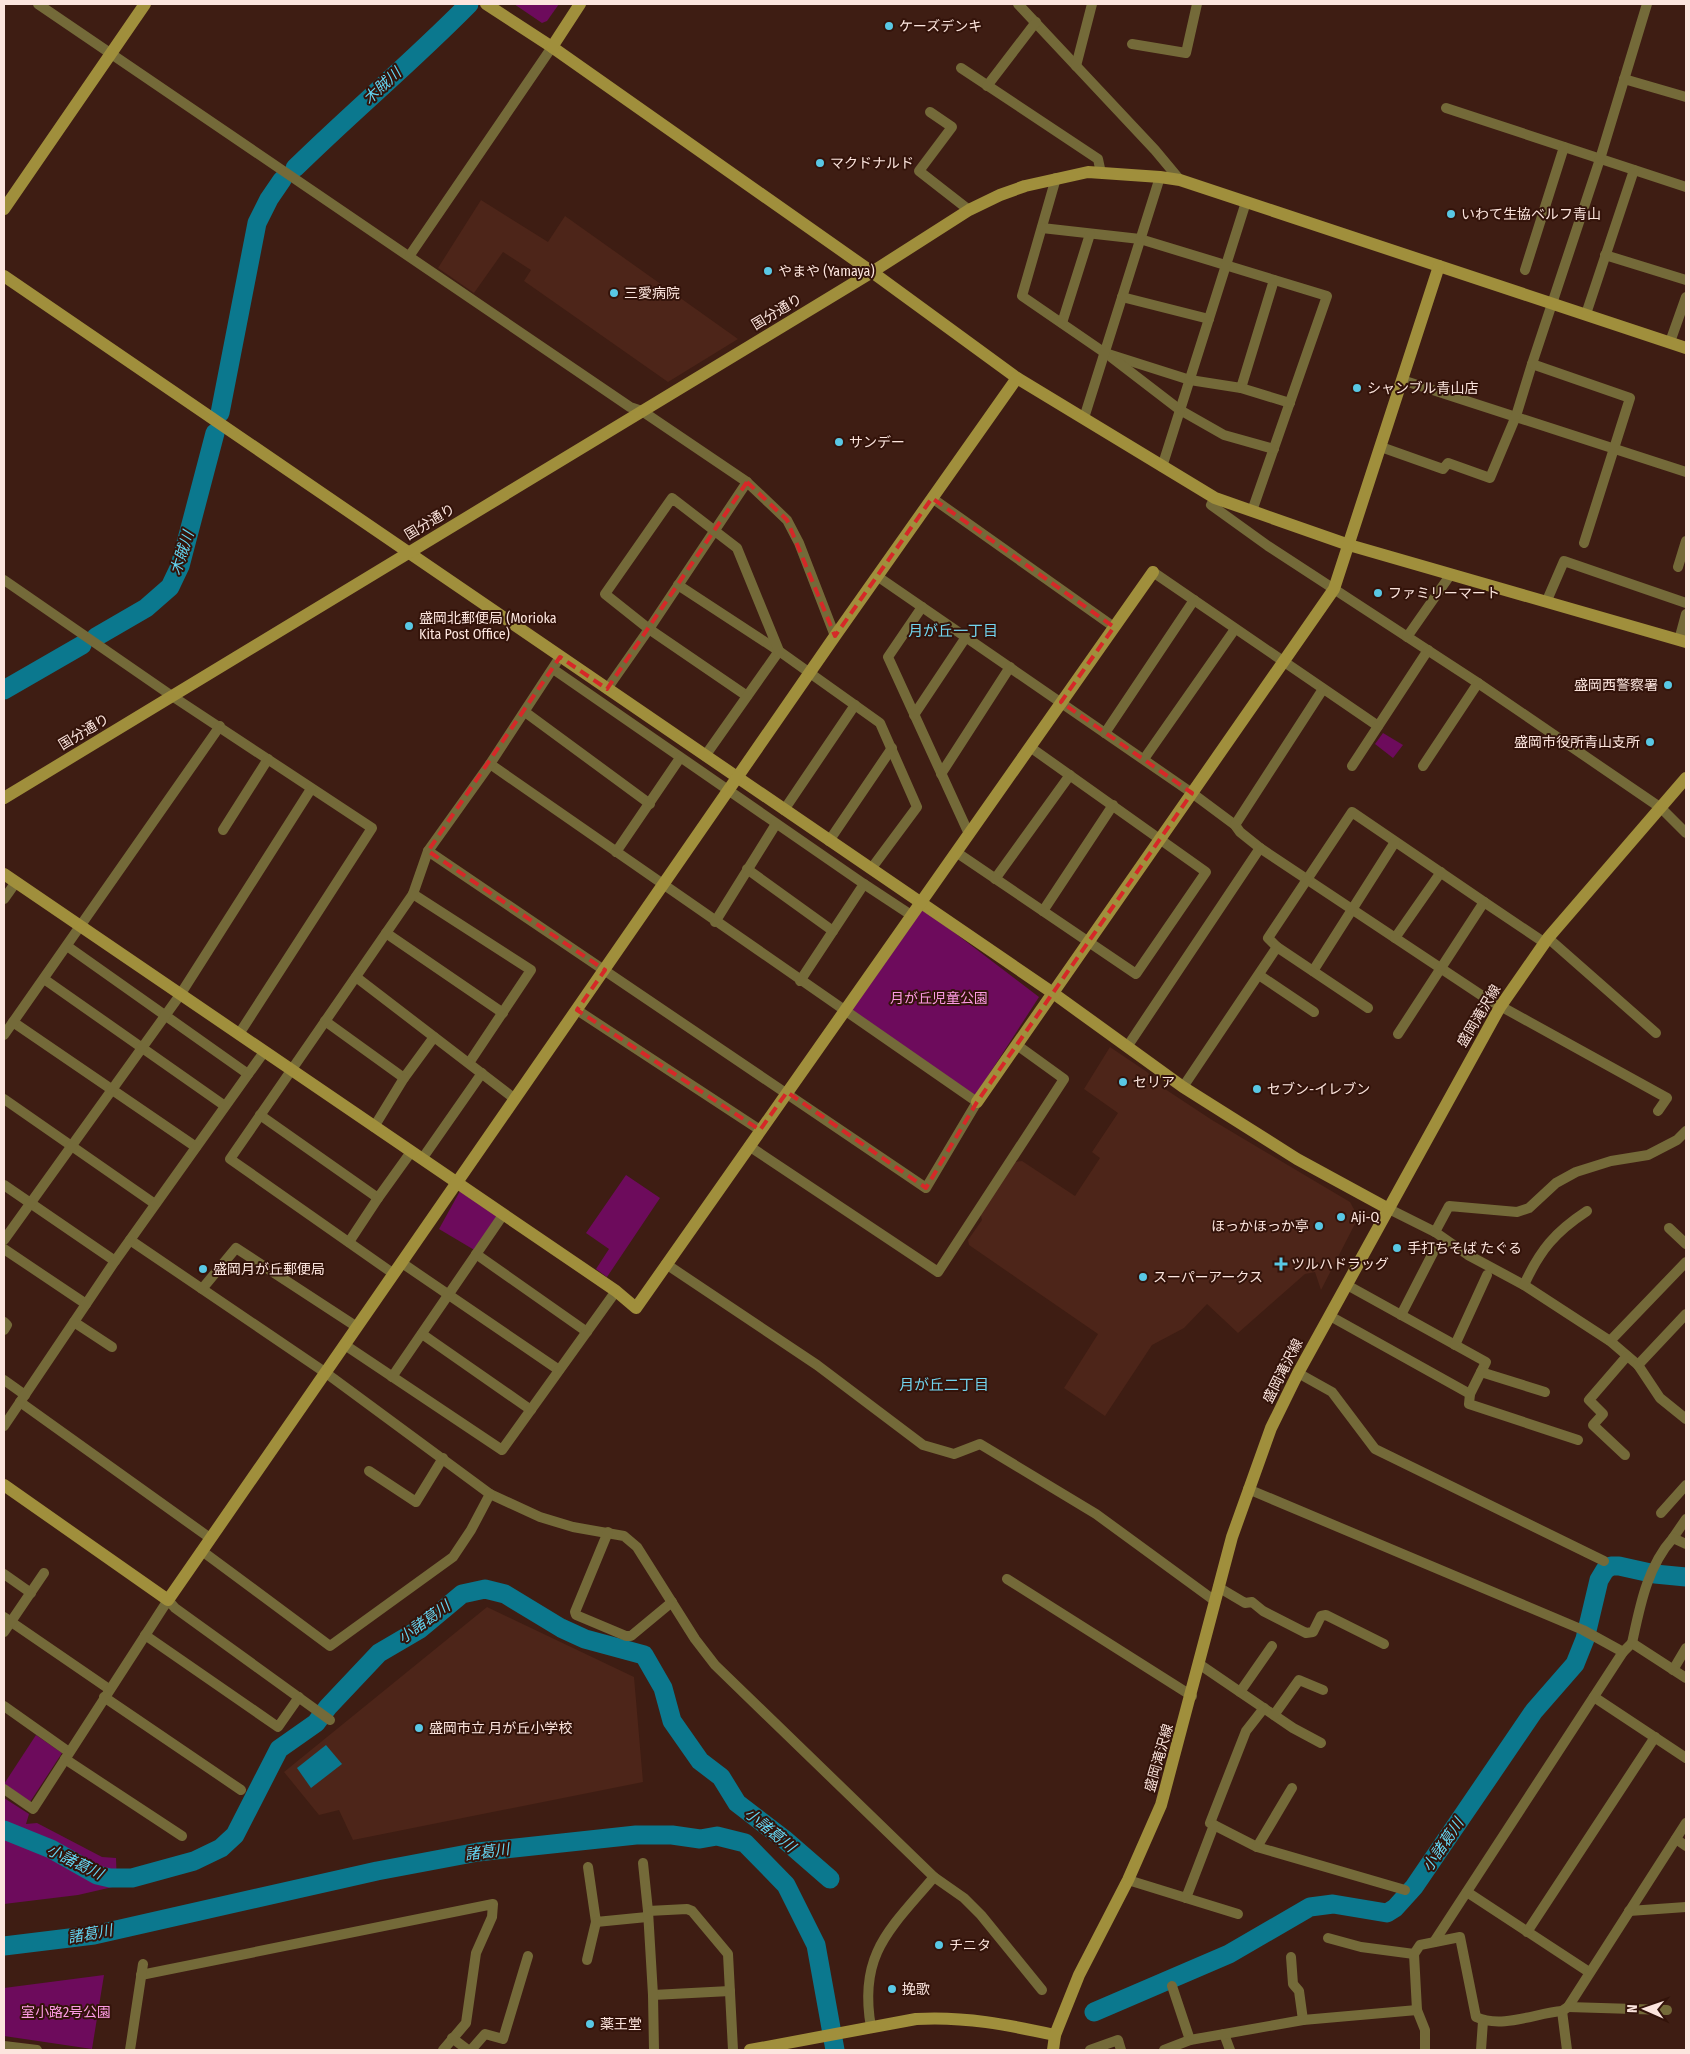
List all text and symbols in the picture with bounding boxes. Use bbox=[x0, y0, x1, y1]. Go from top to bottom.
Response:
place label: ケーズデンキ bbox=[899, 18, 982, 35]
marker: ケーズデンキ bbox=[883, 20, 895, 32]
water label: 木賊川 bbox=[359, 63, 406, 108]
place label: マクドナルド bbox=[830, 155, 914, 172]
marker: マクドナルド bbox=[814, 157, 826, 169]
place label: いわて生協ベルフ青山 bbox=[1461, 206, 1601, 223]
marker: いわて生協ベルフ青山 bbox=[1445, 208, 1457, 220]
place label: やまや (Yamaya) bbox=[778, 263, 875, 280]
marker: やまや (Yamaya) bbox=[762, 265, 774, 277]
place label: 三愛病院 bbox=[624, 285, 680, 302]
marker: 三愛病院 bbox=[608, 287, 620, 299]
street label: 国分通り bbox=[749, 290, 805, 334]
place label: シャンブル青山店 bbox=[1367, 380, 1479, 397]
marker: シャンブル青山店 bbox=[1351, 382, 1363, 394]
place label: サンデー bbox=[849, 434, 905, 451]
marker: サンデー bbox=[833, 436, 845, 448]
street label: 国分通り bbox=[402, 500, 458, 544]
water label: 木賊川 bbox=[166, 527, 198, 577]
place label: ファミリーマート bbox=[1388, 585, 1500, 602]
marker: ファミリーマート bbox=[1372, 587, 1384, 599]
place label: 盛岡北郵便局 (Morioka Kita Post Office) bbox=[419, 610, 557, 643]
marker: 盛岡北郵便局 (Morioka Kita Post Office) bbox=[403, 620, 415, 632]
district label: 月が丘一丁目 bbox=[908, 622, 998, 640]
place label: 盛岡西警察署 bbox=[1574, 677, 1658, 694]
marker: 盛岡西警察署 bbox=[1662, 679, 1674, 691]
street label: 国分通り bbox=[56, 710, 112, 754]
place label: 盛岡市役所青山支所 bbox=[1514, 734, 1640, 751]
marker: 盛岡市役所青山支所 bbox=[1644, 736, 1656, 748]
street label: 盛岡滝沢線 bbox=[1454, 982, 1504, 1050]
park label: 月が丘児童公園 bbox=[890, 990, 988, 1007]
place label: セリア bbox=[1133, 1074, 1175, 1091]
marker: セリア bbox=[1117, 1076, 1129, 1088]
place label: セブン-イレブン bbox=[1267, 1081, 1370, 1098]
marker: セブン-イレブン bbox=[1251, 1083, 1263, 1095]
place label: Aji-Q bbox=[1351, 1209, 1380, 1226]
marker: Aji-Q bbox=[1335, 1211, 1347, 1223]
place label: ほっかほっか亭 bbox=[1211, 1218, 1309, 1235]
marker: ほっかほっか亭 bbox=[1313, 1220, 1325, 1232]
place label: 手打ちそば たぐる bbox=[1407, 1240, 1522, 1257]
marker: 手打ちそば たぐる bbox=[1391, 1242, 1403, 1254]
place label: ツルハドラッグ bbox=[1291, 1256, 1389, 1273]
marker: ツルハドラッグ bbox=[1275, 1258, 1287, 1270]
place label: 盛岡月が丘郵便局 bbox=[213, 1261, 325, 1278]
marker: 盛岡月が丘郵便局 bbox=[197, 1263, 209, 1275]
place label: スーパーアークス bbox=[1153, 1269, 1263, 1286]
marker: スーパーアークス bbox=[1137, 1271, 1149, 1283]
street label: 盛岡滝沢線 bbox=[1260, 1336, 1306, 1406]
district label: 月が丘二丁目 bbox=[899, 1376, 989, 1394]
water label: 小諸葛川 bbox=[394, 1596, 455, 1647]
place label: 盛岡市立 月が丘小学校 bbox=[429, 1720, 572, 1737]
marker: 盛岡市立 月が丘小学校 bbox=[413, 1722, 425, 1734]
street label: 盛岡滝沢線 bbox=[1141, 1722, 1177, 1794]
water label: 小諸葛川 bbox=[741, 1804, 801, 1857]
water label: 小諸葛川 bbox=[1419, 1813, 1468, 1875]
water label: 諸葛川 bbox=[463, 1840, 513, 1864]
water label: 小諸葛川 bbox=[44, 1841, 108, 1884]
water label: 諸葛川 bbox=[66, 1921, 116, 1947]
place label: チニタ bbox=[949, 1937, 991, 1954]
marker: チニタ bbox=[933, 1939, 945, 1951]
place label: 挽歌 bbox=[902, 1981, 930, 1998]
marker: 挽歌 bbox=[886, 1983, 898, 1995]
north arrow bbox=[1620, 1984, 1670, 2034]
park label: 室小路2号公園 bbox=[21, 2004, 111, 2021]
text: N bbox=[1624, 2004, 1641, 2013]
place label: 薬王堂 bbox=[600, 2016, 642, 2033]
marker: 薬王堂 bbox=[584, 2018, 596, 2030]

